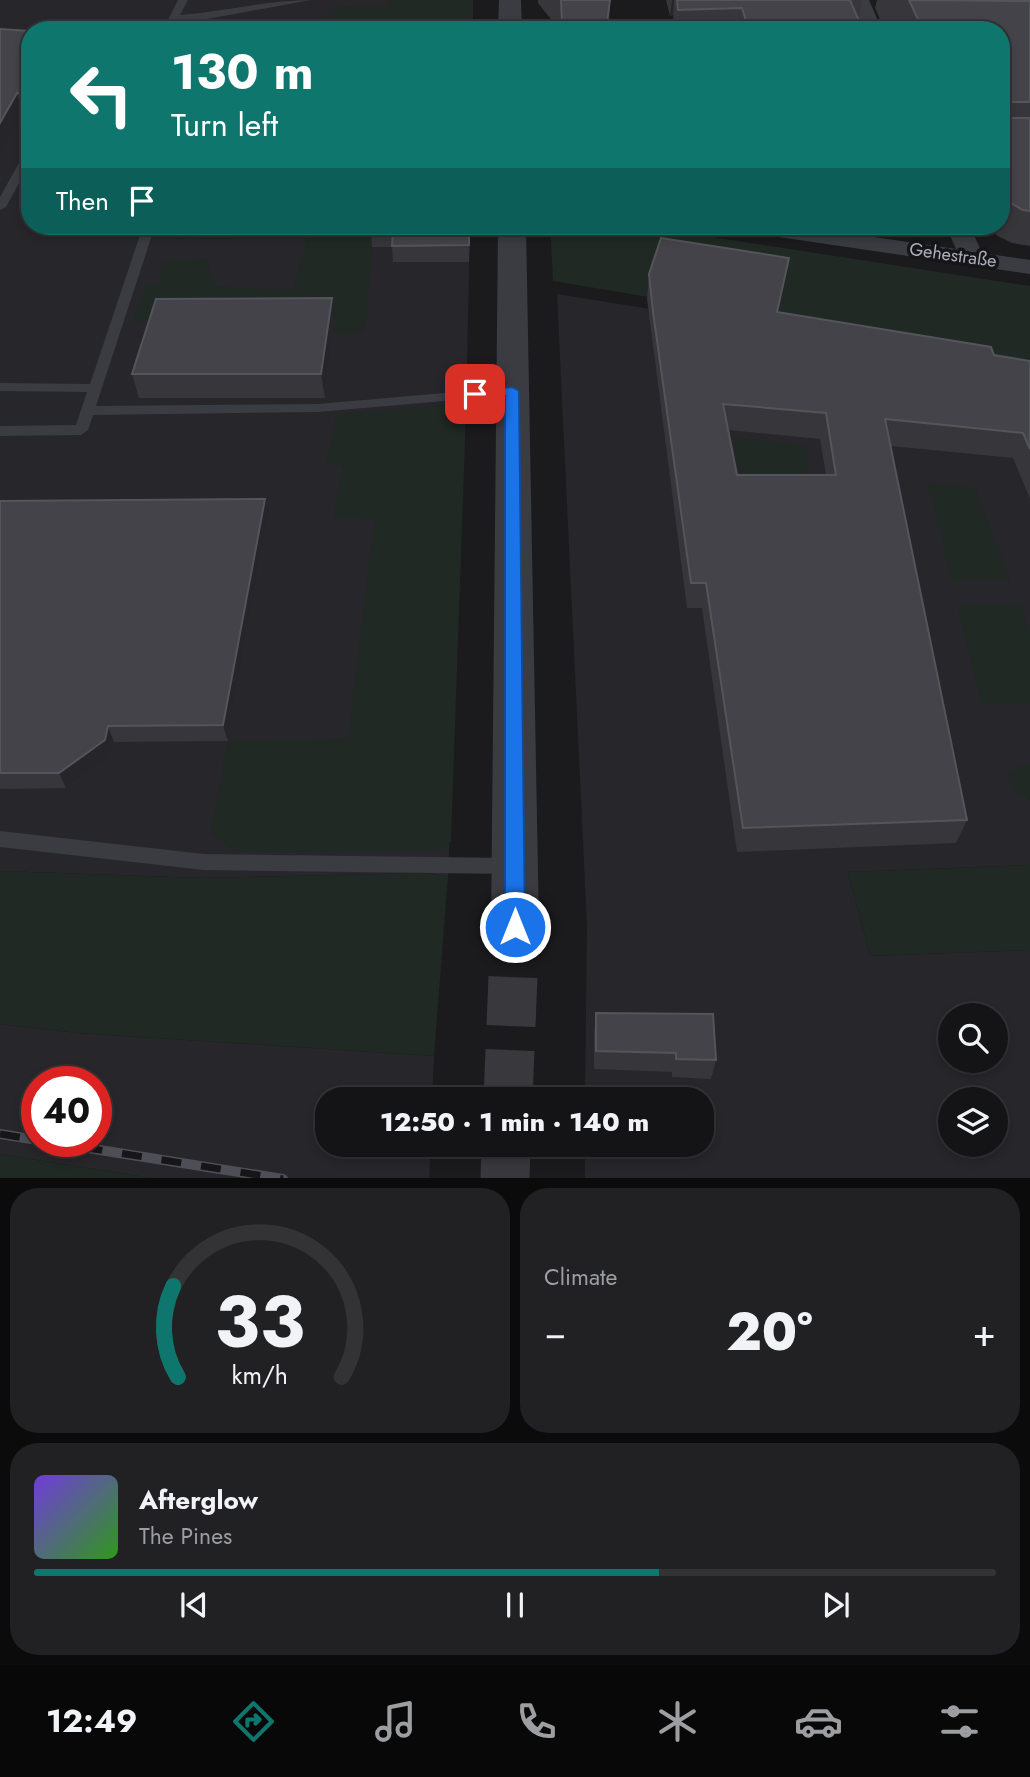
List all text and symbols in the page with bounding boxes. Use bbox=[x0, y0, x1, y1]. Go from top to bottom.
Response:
text: 130 m bbox=[171, 37, 314, 107]
icon: left bbox=[56, 49, 147, 140]
text: Turn left bbox=[171, 102, 278, 148]
text: Then bbox=[56, 182, 109, 220]
icon: arrive bbox=[123, 182, 161, 220]
street label: Gehestraße bbox=[908, 236, 998, 274]
pin bbox=[445, 364, 505, 424]
icon: arrive bbox=[456, 375, 494, 413]
position arrow bbox=[478, 890, 552, 964]
map controls bbox=[938, 1003, 1008, 1157]
button: search bbox=[938, 1003, 1008, 1073]
speed limit sign: 40 bbox=[21, 1066, 112, 1157]
button: layers bbox=[938, 1087, 1008, 1157]
text: 12:50 · 1 min · 140 m bbox=[380, 1103, 649, 1141]
text: Climate bbox=[544, 1260, 617, 1294]
text: 33 bbox=[215, 1269, 305, 1374]
text: 20° bbox=[726, 1294, 813, 1370]
text: − bbox=[544, 1305, 566, 1360]
text: + bbox=[973, 1305, 996, 1360]
text: km/h bbox=[232, 1356, 288, 1392]
text: Afterglow bbox=[139, 1481, 258, 1519]
text: The Pines bbox=[139, 1519, 232, 1553]
icon: previous bbox=[175, 1586, 213, 1624]
icon: pause bbox=[496, 1586, 534, 1624]
icon: next bbox=[817, 1586, 855, 1624]
icon: directions bbox=[229, 1697, 278, 1746]
icon: music bbox=[371, 1697, 420, 1746]
icon: phone bbox=[512, 1697, 561, 1746]
icon: climate bbox=[653, 1697, 702, 1746]
icon: car bbox=[794, 1697, 843, 1746]
icon: filters bbox=[935, 1697, 984, 1746]
text: 12:49 bbox=[46, 1698, 137, 1744]

